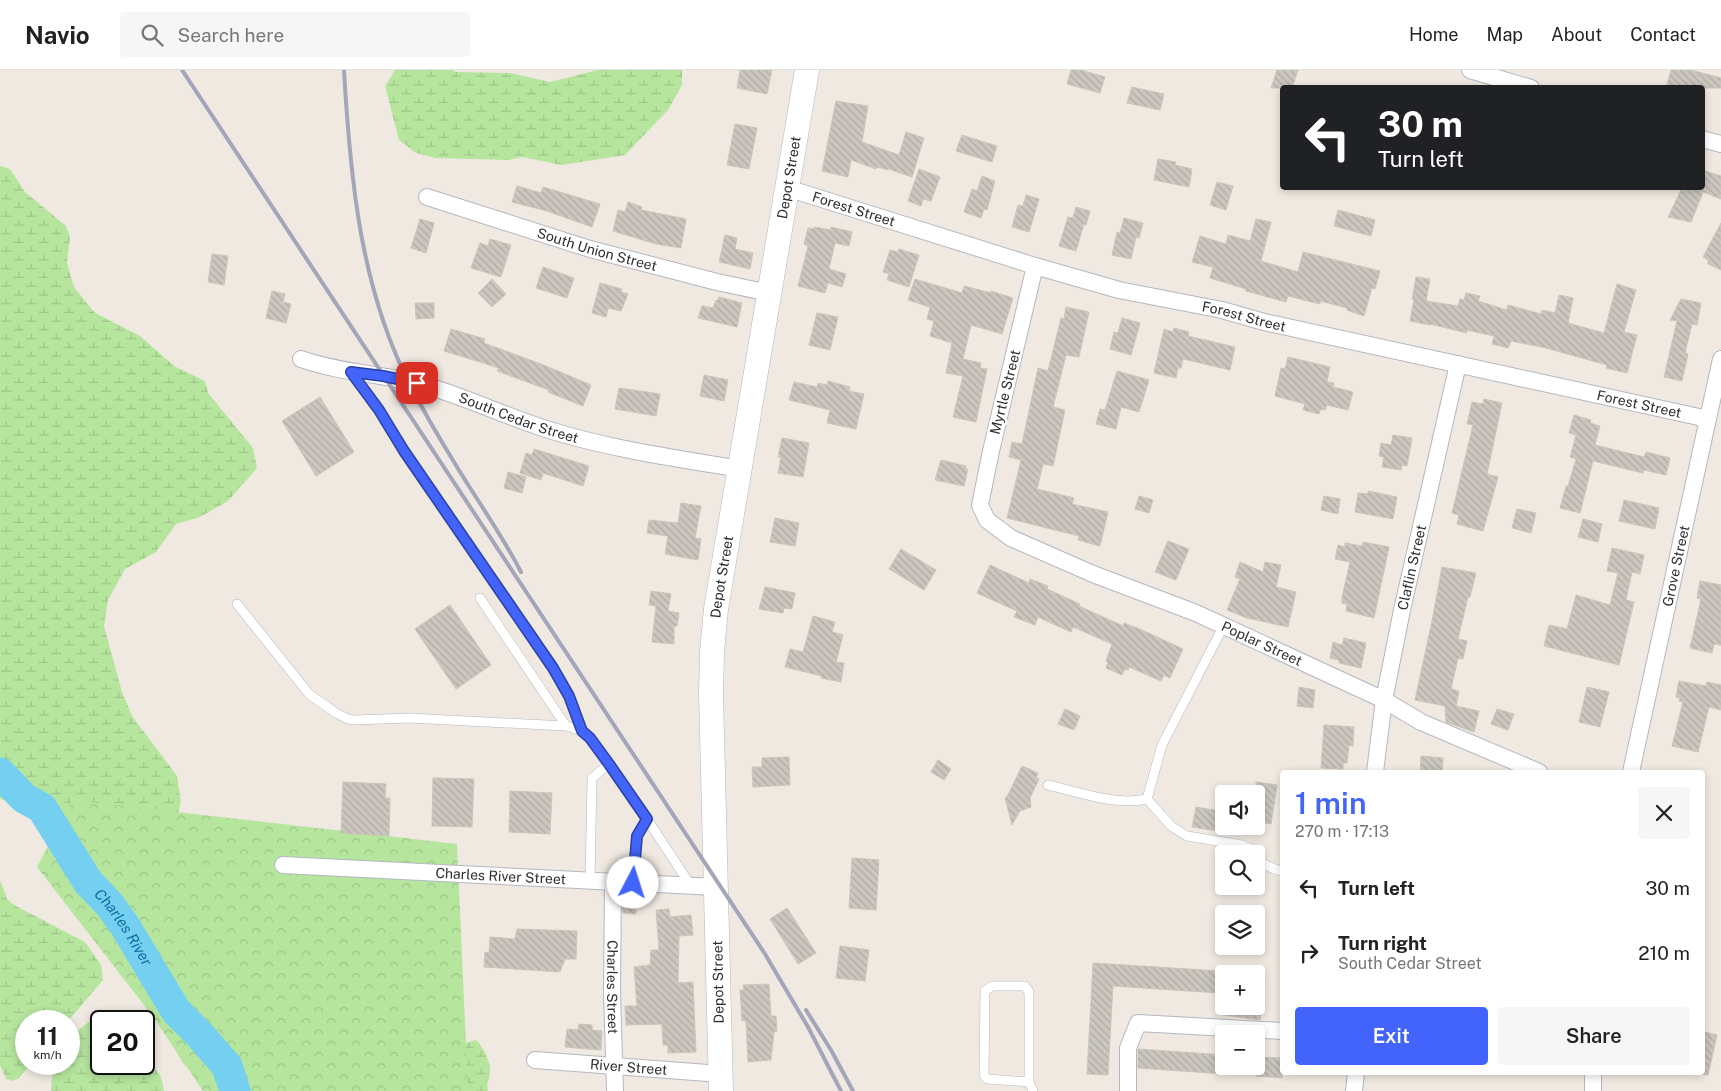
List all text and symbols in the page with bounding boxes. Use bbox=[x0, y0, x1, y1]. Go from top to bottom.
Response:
search box bbox=[120, 12, 470, 57]
text: Navio bbox=[25, 21, 90, 49]
icon: search bbox=[138, 21, 166, 49]
text: Search here bbox=[178, 24, 284, 46]
text: Home bbox=[1409, 24, 1459, 45]
text: Map bbox=[1487, 24, 1523, 45]
text: About bbox=[1551, 24, 1602, 45]
text: Contact bbox=[1630, 24, 1696, 45]
text: 30 m bbox=[1378, 104, 1463, 145]
icon: left bbox=[1295, 105, 1360, 170]
street label: Depot Street bbox=[774, 135, 804, 220]
text: Turn left bbox=[1378, 146, 1464, 172]
street label: Forest Street bbox=[810, 188, 897, 230]
street label: South Union Street bbox=[535, 225, 659, 274]
street label: Forest Street bbox=[1201, 298, 1287, 335]
street label: Myrtle Street bbox=[987, 348, 1023, 436]
pin bbox=[396, 362, 438, 404]
icon: arrive bbox=[403, 369, 431, 397]
street label: Forest Street bbox=[1595, 387, 1683, 421]
street label: South Cedar Street bbox=[457, 389, 580, 446]
street label: Claflin Street bbox=[1394, 523, 1429, 612]
street label: Grove Street bbox=[1659, 524, 1693, 608]
street label: Depot Street bbox=[707, 534, 736, 619]
street label: Poplar Street bbox=[1219, 618, 1305, 669]
map controls bbox=[1215, 785, 1265, 1075]
button: sound bbox=[1215, 785, 1265, 835]
text: 1 min bbox=[1295, 785, 1366, 821]
button: close bbox=[1638, 787, 1690, 839]
text: 270 m · 17:13 bbox=[1295, 822, 1389, 841]
button: search bbox=[1215, 845, 1265, 895]
position arrow bbox=[606, 856, 658, 908]
street label: Charles River Street bbox=[435, 865, 566, 887]
icon: left bbox=[1295, 874, 1323, 902]
text: Turn left bbox=[1338, 877, 1415, 899]
text: 30 m bbox=[1645, 877, 1690, 899]
water label: Charles River bbox=[91, 885, 156, 969]
button: layers bbox=[1215, 905, 1265, 955]
text: Turn right bbox=[1338, 932, 1427, 954]
icon: right bbox=[1295, 939, 1323, 967]
street label: Charles Street bbox=[604, 940, 621, 1034]
street label: Depot Street bbox=[709, 940, 727, 1024]
text: 210 m bbox=[1638, 942, 1690, 964]
text: South Cedar Street bbox=[1338, 954, 1482, 973]
button: + bbox=[1215, 965, 1265, 1015]
button: Exit bbox=[1295, 1007, 1488, 1065]
button: Share bbox=[1498, 1007, 1690, 1065]
speed limit sign: 20 bbox=[90, 1010, 155, 1075]
text: 11 bbox=[37, 1021, 58, 1051]
button: − bbox=[1215, 1025, 1265, 1075]
text: km/h bbox=[33, 1048, 62, 1062]
street label: River Street bbox=[589, 1056, 668, 1078]

